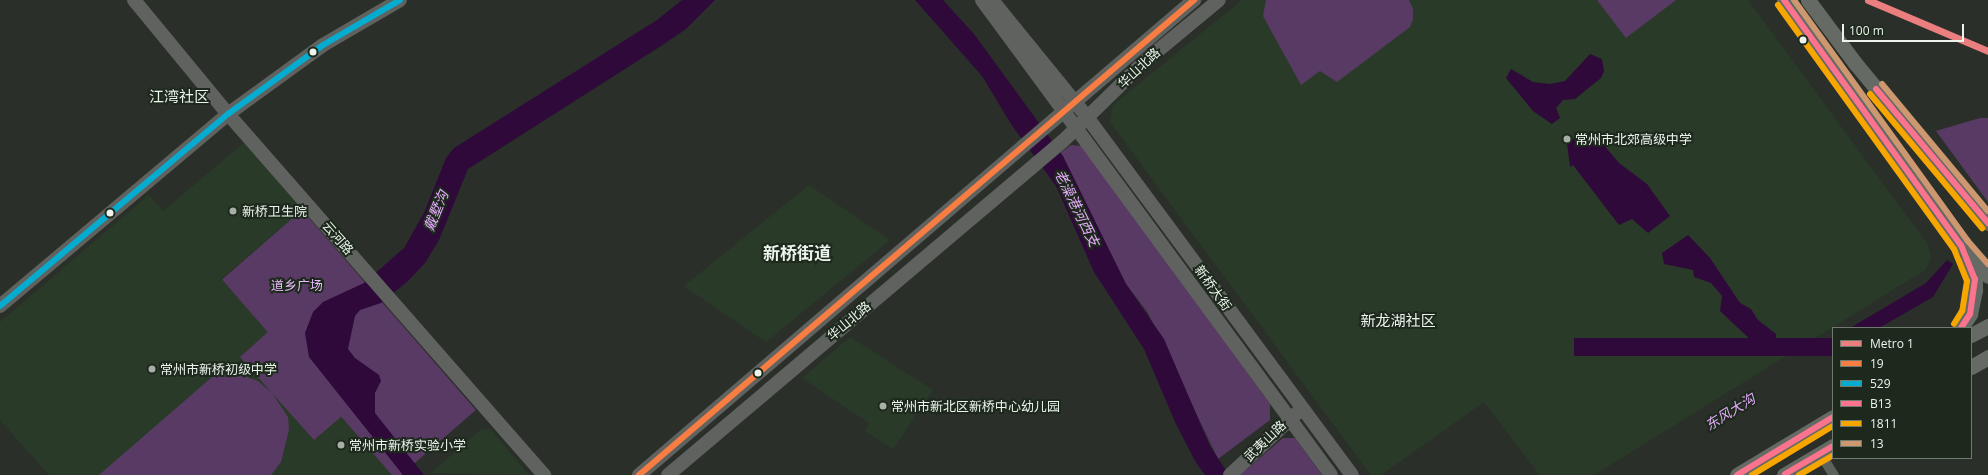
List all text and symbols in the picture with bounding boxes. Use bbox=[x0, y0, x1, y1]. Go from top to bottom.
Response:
scale bar bbox=[1844, 16, 1966, 42]
text: 100 m bbox=[1849, 22, 1884, 39]
unlabelled marker bbox=[1798, 35, 1808, 45]
street label: 华山北路 bbox=[1115, 45, 1163, 91]
unlabelled marker bbox=[308, 47, 318, 57]
district label: 江湾社区 bbox=[149, 88, 209, 106]
place label: 常州市北郊高级中学 bbox=[1575, 131, 1692, 147]
marker: 常州市北郊高级中学 bbox=[1562, 134, 1572, 144]
water label: 老澡港河西支 bbox=[1051, 167, 1103, 249]
water label: 戴墅沟 bbox=[420, 188, 452, 234]
place label: 新桥卫生院 bbox=[242, 203, 307, 219]
marker: 新桥卫生院 bbox=[227, 205, 239, 217]
unlabelled marker bbox=[105, 208, 115, 218]
street label: 云河路 bbox=[319, 218, 357, 258]
district label: 新桥街道 bbox=[763, 243, 831, 263]
street label: 新桥大街 bbox=[1191, 262, 1235, 314]
park label: 道乡广场 bbox=[271, 277, 323, 293]
street label: 华山北路 bbox=[824, 298, 874, 344]
district label: 新龙湖社区 bbox=[1361, 312, 1435, 330]
legend bbox=[1832, 327, 1972, 459]
text: Metro 1 bbox=[1870, 335, 1914, 352]
text: 19 bbox=[1870, 355, 1884, 372]
place label: 常州市新桥初级中学 bbox=[160, 361, 277, 377]
marker: 常州市新桥初级中学 bbox=[147, 364, 157, 374]
unlabelled marker bbox=[753, 368, 763, 378]
text: 529 bbox=[1870, 375, 1891, 392]
water label: 东风大沟 bbox=[1702, 390, 1758, 434]
text: B13 bbox=[1870, 395, 1891, 412]
place label: 常州市新北区新桥中心幼儿园 bbox=[891, 398, 1060, 414]
marker: 常州市新北区新桥中心幼儿园 bbox=[878, 401, 888, 411]
text: 1811 bbox=[1870, 415, 1897, 432]
street label: 武夷山路 bbox=[1241, 417, 1289, 465]
text: 13 bbox=[1870, 435, 1884, 452]
place label: 常州市新桥实验小学 bbox=[349, 437, 466, 453]
marker: 常州市新桥实验小学 bbox=[336, 440, 346, 450]

